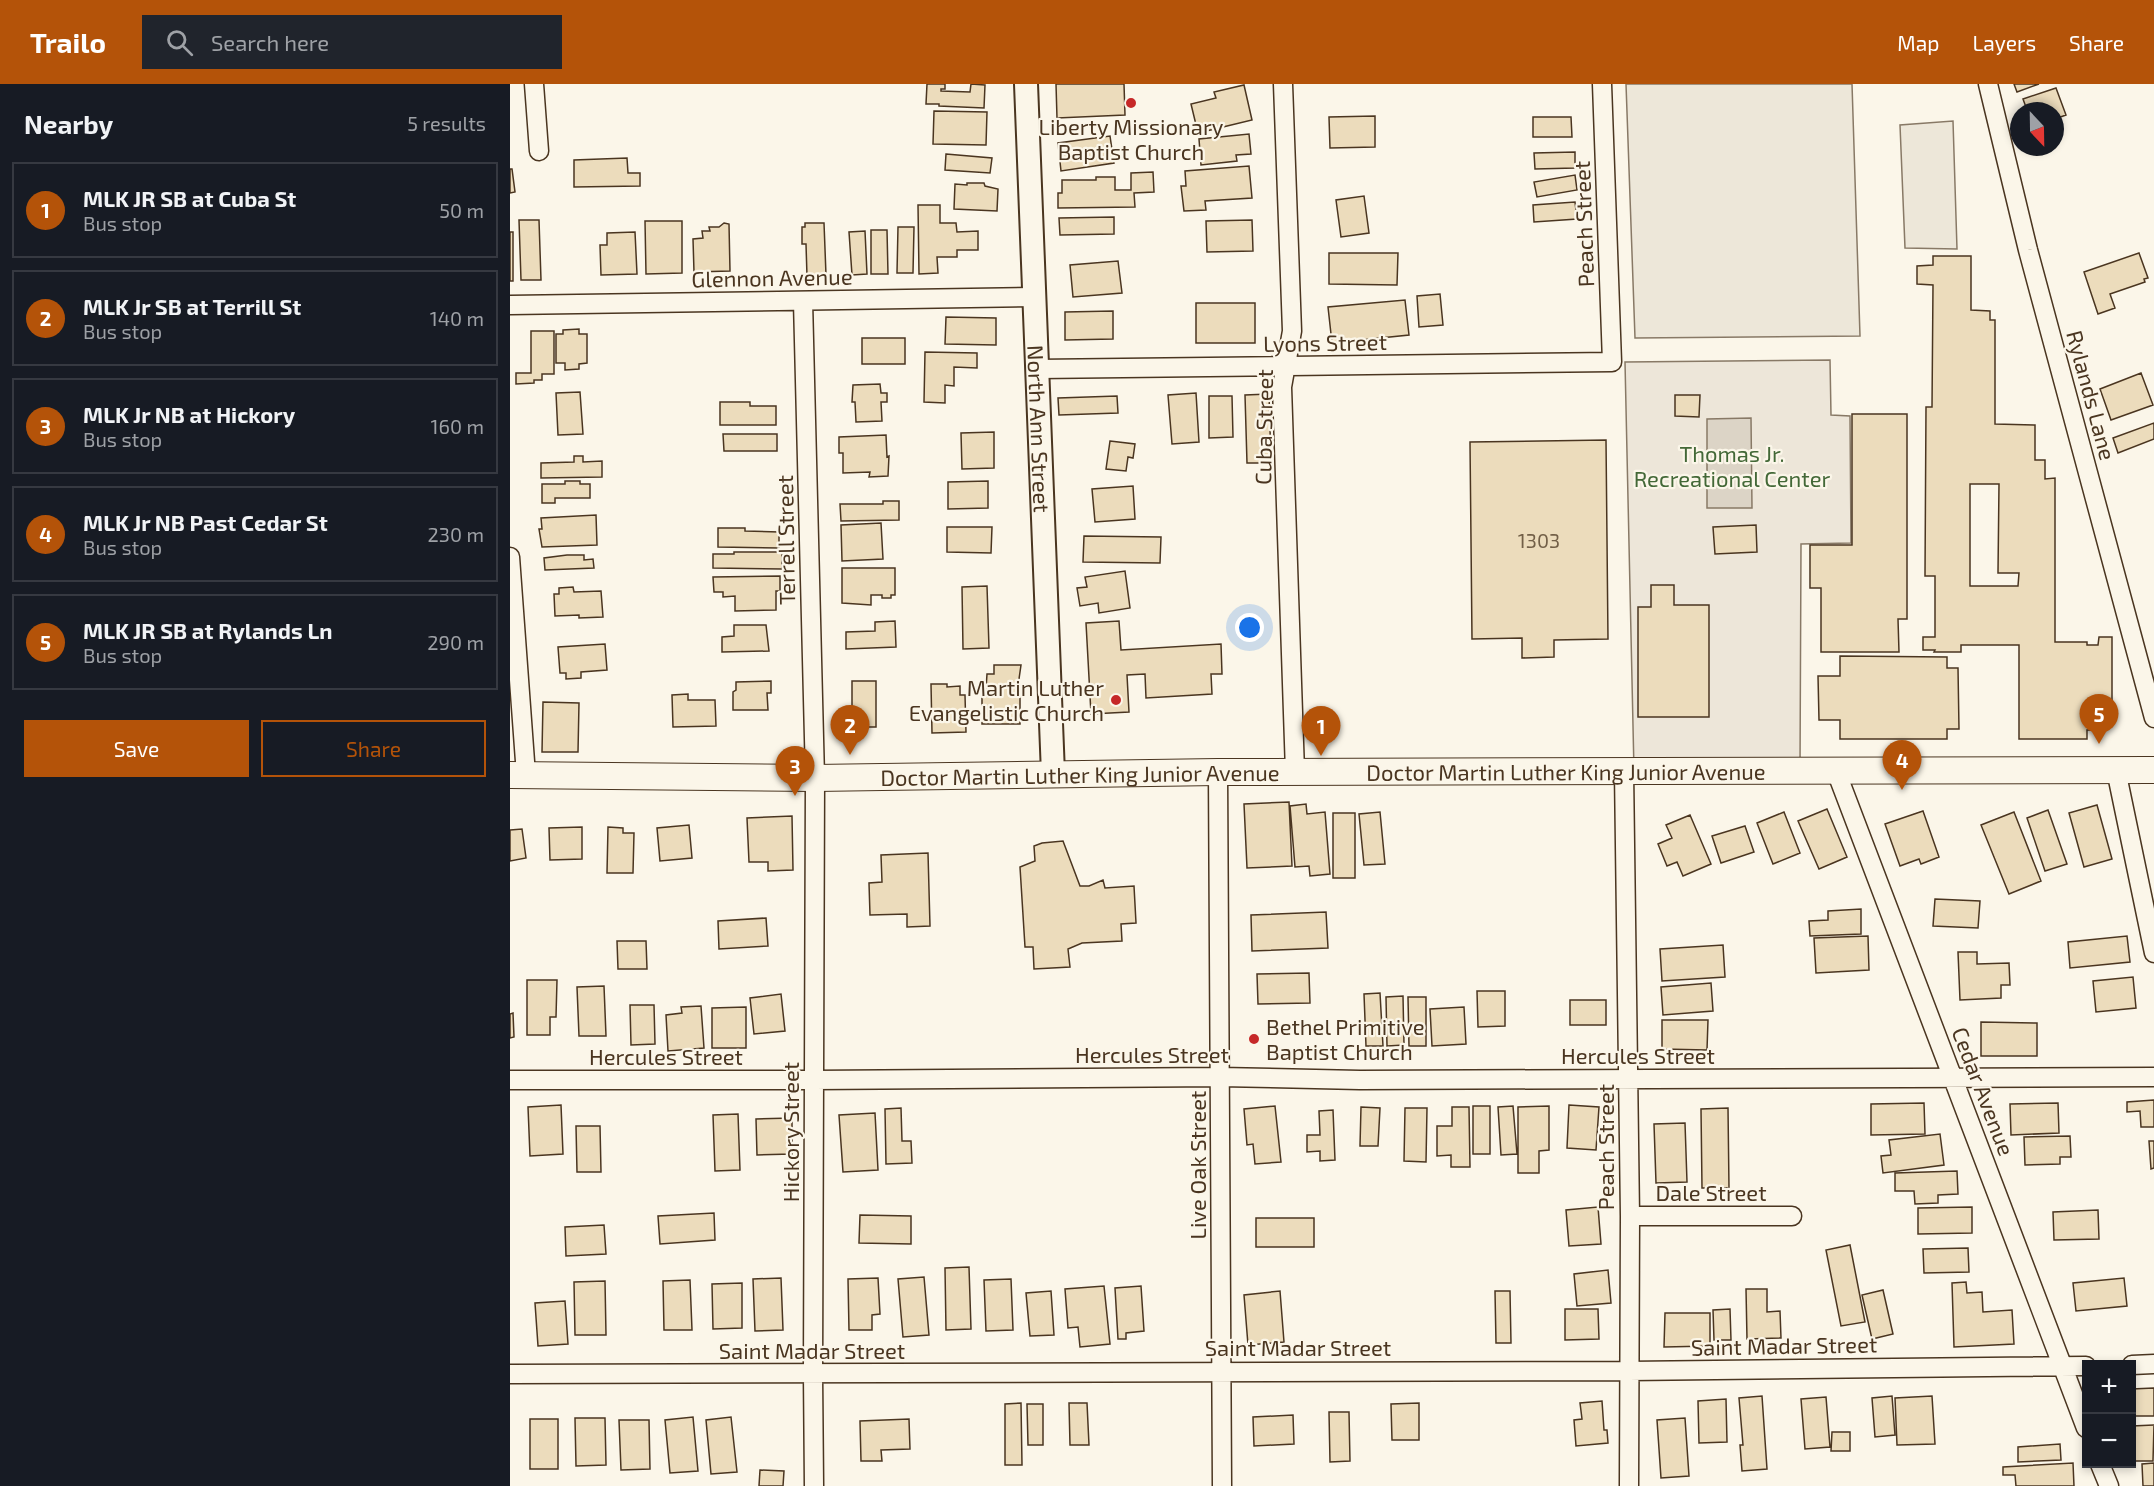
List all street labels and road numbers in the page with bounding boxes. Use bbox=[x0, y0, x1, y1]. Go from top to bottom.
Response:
street label: Peach Street bbox=[1568, 160, 1598, 288]
street label: Glennon Avenue bbox=[691, 263, 853, 291]
street label: Rylands Lane bbox=[2062, 327, 2122, 463]
street label: Lyons Street bbox=[1263, 328, 1387, 356]
street label: North Ann Street bbox=[1023, 344, 1056, 513]
street label: Cuba Street bbox=[1249, 369, 1277, 485]
street label: Terrell Street bbox=[771, 475, 799, 605]
street label: Doctor Martin Luther King Junior Avenue bbox=[1366, 758, 1766, 785]
street label: Doctor Martin Luther King Junior Avenue bbox=[880, 759, 1280, 790]
street label: Cedar Avenue bbox=[1948, 1023, 2020, 1159]
street label: Hercules Street bbox=[1075, 1041, 1229, 1067]
street label: Hercules Street bbox=[1561, 1042, 1715, 1068]
street label: Hercules Street bbox=[589, 1043, 743, 1069]
street label: Hickory Street bbox=[777, 1062, 803, 1202]
street label: Peach Street bbox=[1592, 1084, 1618, 1210]
street label: Live Oak Street bbox=[1184, 1091, 1210, 1239]
street label: Dale Street bbox=[1655, 1179, 1767, 1205]
street label: Saint Madar Street bbox=[1691, 1330, 1877, 1360]
street label: Saint Madar Street bbox=[1205, 1334, 1391, 1360]
street label: Saint Madar Street bbox=[719, 1337, 905, 1363]

